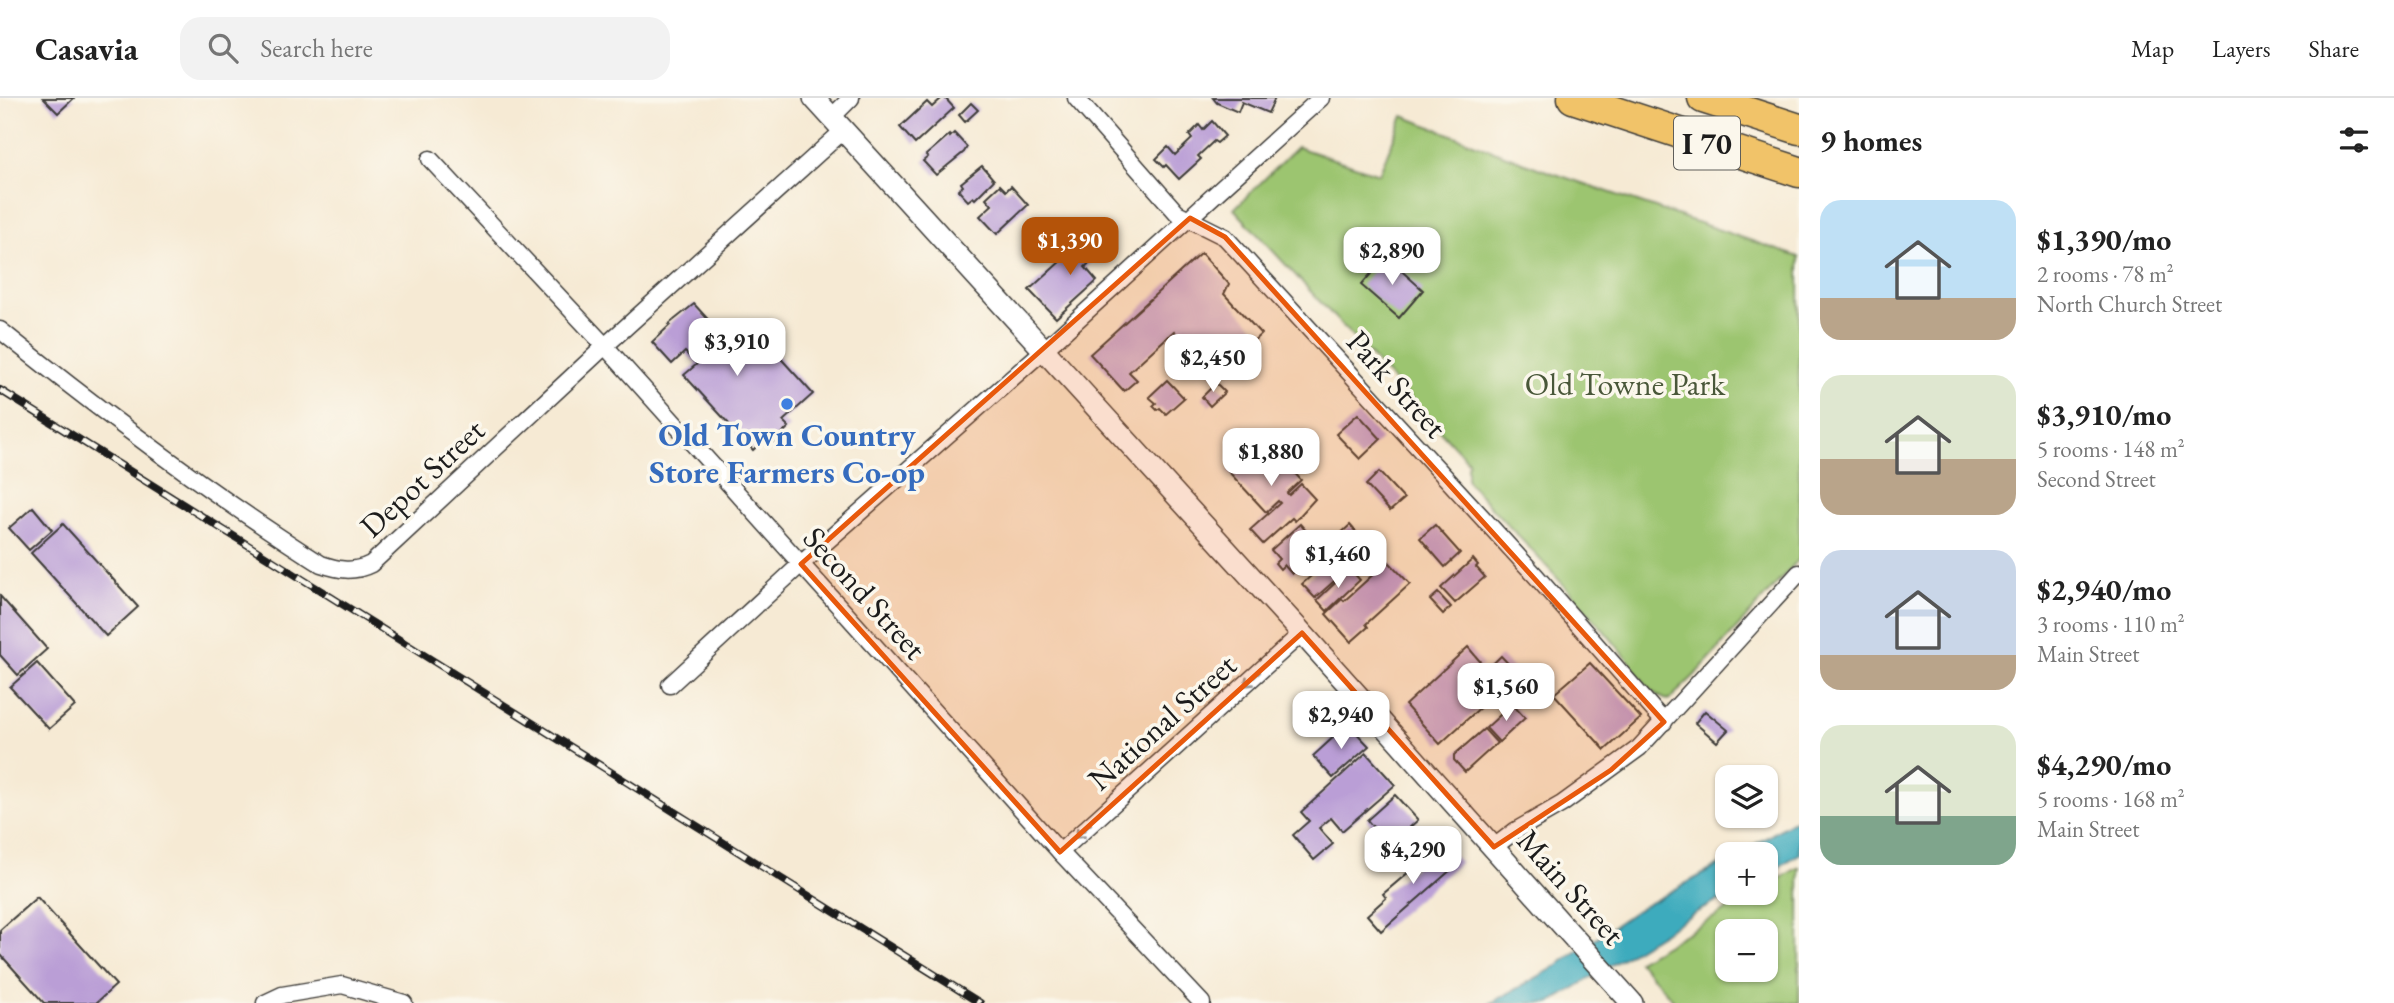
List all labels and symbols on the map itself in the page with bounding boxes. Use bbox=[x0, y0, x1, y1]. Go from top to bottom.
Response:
road number: I 70 bbox=[1674, 117, 1740, 170]
pin: $1,390 bbox=[1013, 218, 1127, 277]
pin: $2,890 bbox=[1335, 228, 1449, 287]
pin: $3,910 bbox=[680, 318, 794, 378]
street label: Park Street bbox=[1337, 321, 1457, 447]
pin: $2,450 bbox=[1156, 334, 1270, 394]
park label: Old Towne Park bbox=[1525, 363, 1726, 405]
marker: Old Town Country Store Farmers Co-op bbox=[779, 396, 795, 412]
street label: Depot Street bbox=[351, 410, 493, 546]
place label: Old Town Country Store Farmers Co-op bbox=[649, 414, 925, 493]
pin: $1,880 bbox=[1214, 428, 1328, 488]
street label: Second Street bbox=[794, 518, 936, 668]
pin: $1,460 bbox=[1281, 531, 1395, 590]
street label: National Street bbox=[1079, 644, 1245, 800]
pin: $1,560 bbox=[1449, 664, 1563, 723]
one-way arrow bbox=[1243, 670, 1261, 686]
pin: $2,940 bbox=[1284, 692, 1398, 751]
street label: Main Street bbox=[1508, 820, 1634, 954]
one-way arrow bbox=[1075, 823, 1092, 840]
pin: $4,290 bbox=[1356, 826, 1470, 886]

